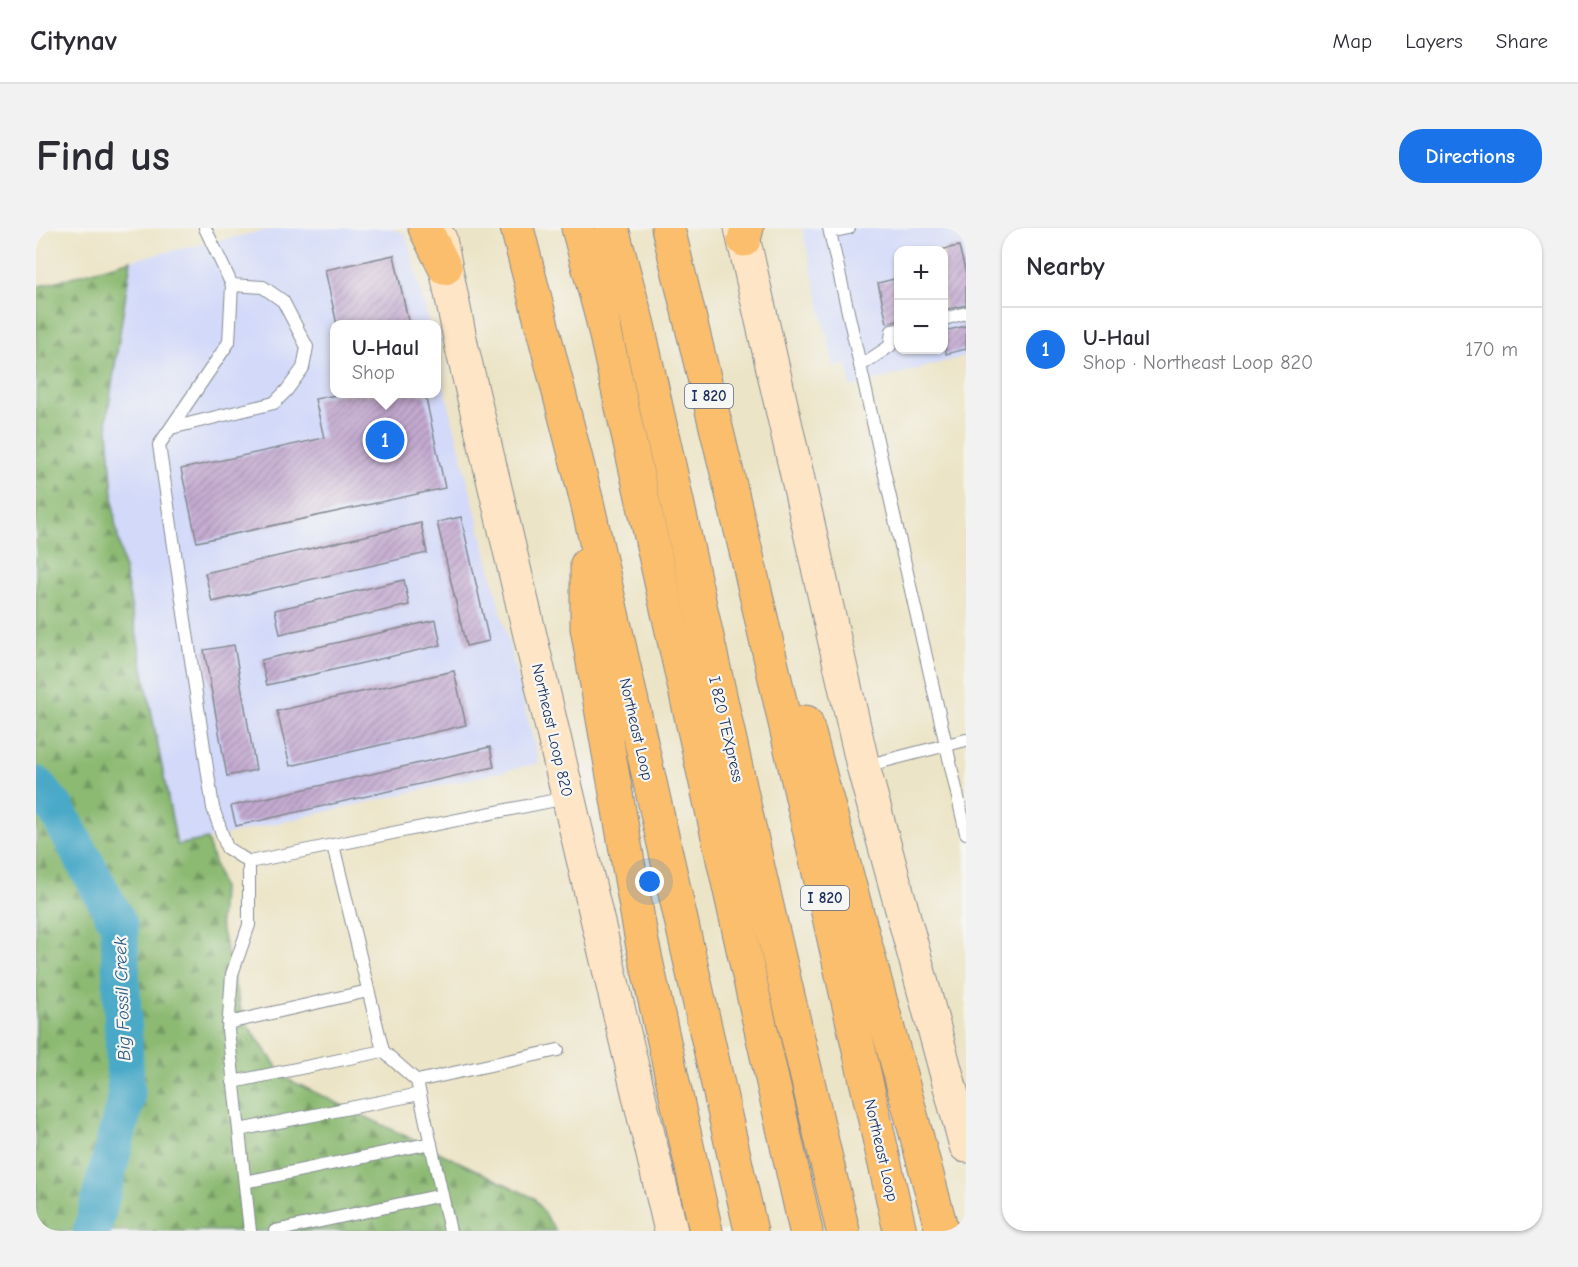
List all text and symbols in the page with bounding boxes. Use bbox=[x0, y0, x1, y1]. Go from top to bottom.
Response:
text: Citynav bbox=[30, 25, 117, 57]
text: Map bbox=[1333, 29, 1372, 53]
text: Layers bbox=[1405, 29, 1463, 53]
text: Share bbox=[1496, 29, 1548, 53]
button: Directions bbox=[1399, 129, 1542, 183]
text: Find us bbox=[36, 132, 170, 181]
map controls bbox=[894, 246, 948, 354]
button: + bbox=[894, 246, 948, 300]
text: Nearby bbox=[1026, 252, 1105, 282]
button: − bbox=[894, 300, 948, 354]
popup bbox=[330, 320, 441, 398]
text: U-Haul bbox=[1083, 325, 1150, 351]
text: U-Haul bbox=[352, 335, 419, 361]
text: 1 bbox=[1042, 338, 1049, 361]
text: 170 m bbox=[1465, 338, 1518, 361]
text: Shop · Northeast Loop 820 bbox=[1083, 351, 1313, 374]
text: Shop bbox=[352, 361, 395, 384]
road number: I 820 bbox=[685, 384, 733, 408]
pin: 1 bbox=[366, 418, 404, 462]
street label: Northeast Loop 820 bbox=[528, 662, 576, 799]
street label: I 820 TEXpress bbox=[705, 675, 747, 784]
street label: Northeast Loop bbox=[616, 676, 657, 782]
your location bbox=[635, 867, 664, 896]
road number: I 820 bbox=[801, 886, 849, 910]
water label: Big Fossil Creek bbox=[110, 936, 135, 1061]
street label: Northeast Loop bbox=[861, 1097, 902, 1203]

